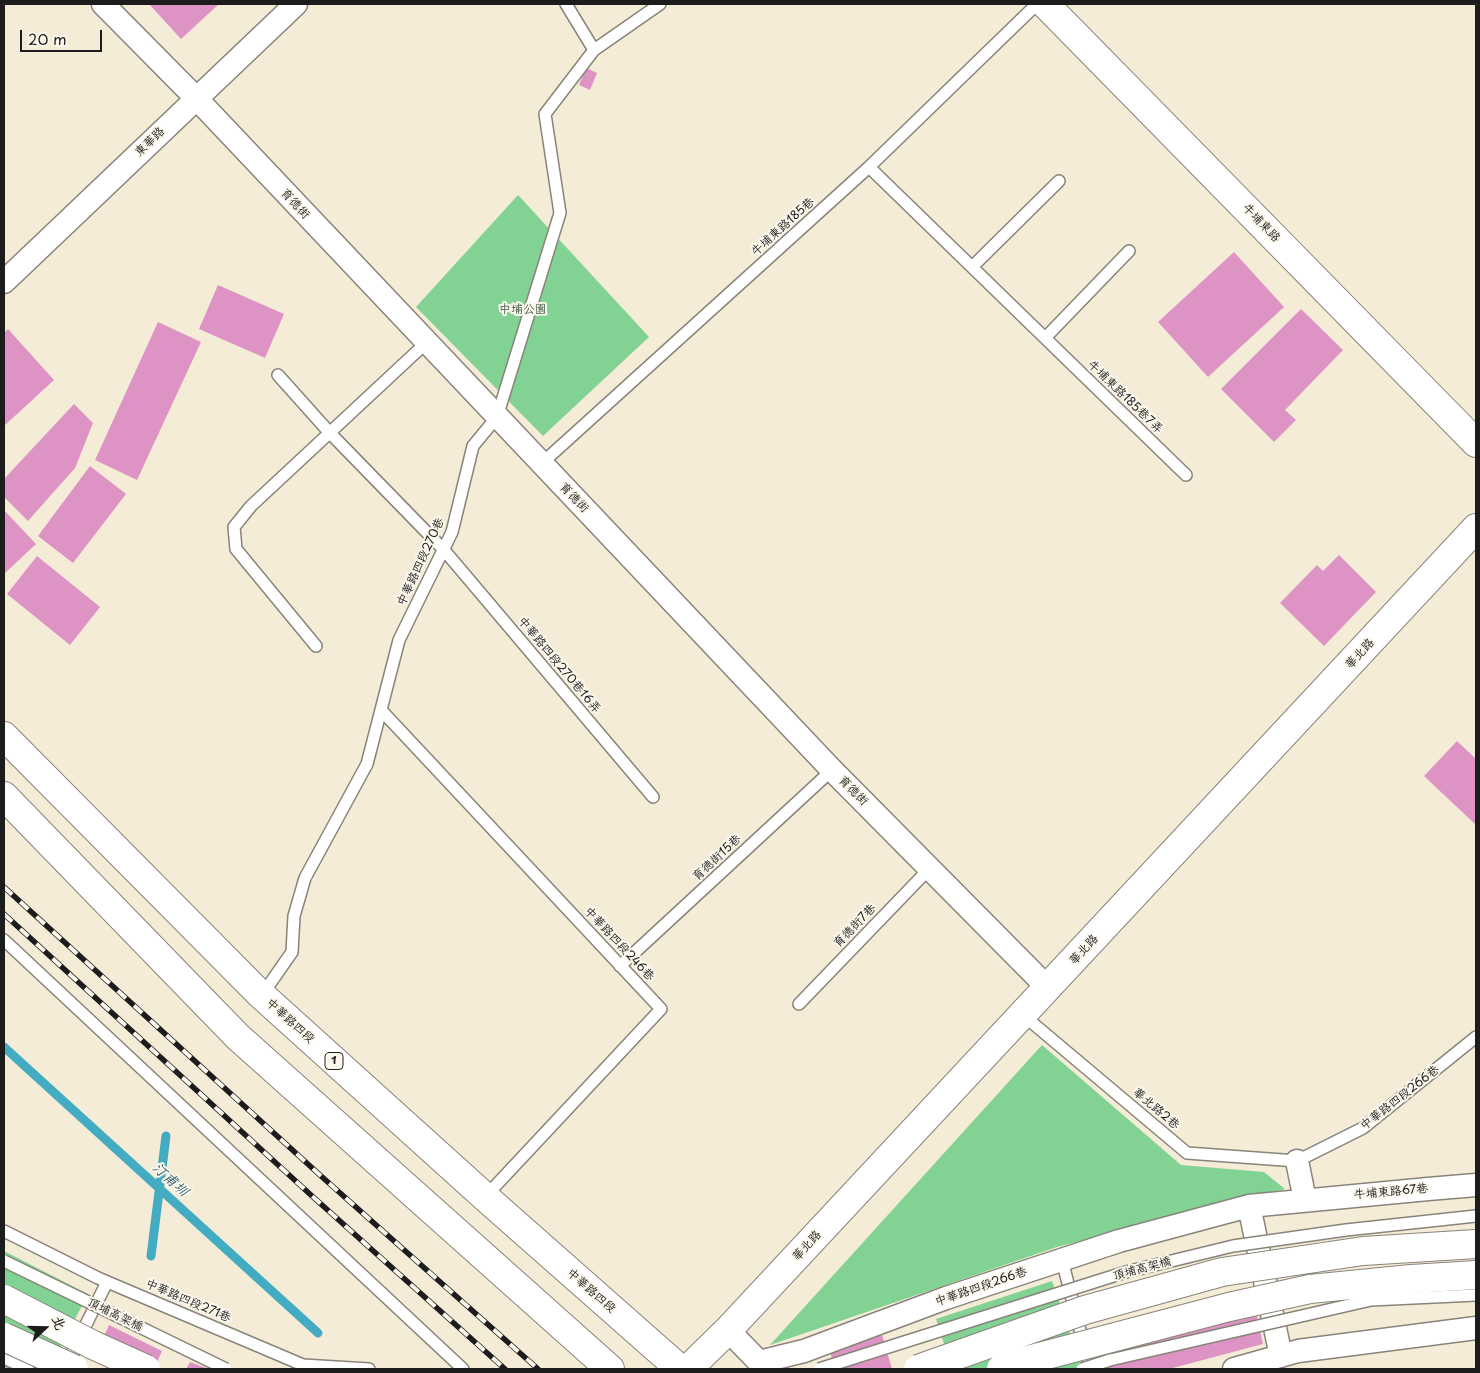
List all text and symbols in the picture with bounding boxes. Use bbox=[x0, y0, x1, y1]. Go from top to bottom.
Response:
scale bar bbox=[22, 20, 105, 52]
text: 20 m bbox=[28, 27, 67, 50]
street label: 東華路 bbox=[132, 124, 168, 160]
street label: 育德街 bbox=[277, 186, 313, 222]
street label: 牛埔東路185巷 bbox=[748, 195, 818, 259]
street label: 牛埔東路 bbox=[1239, 201, 1283, 245]
park label: 中埔公園 bbox=[499, 303, 547, 317]
street label: 牛埔東路185巷7弄 bbox=[1084, 357, 1166, 437]
street label: 育德街 bbox=[556, 480, 592, 516]
street label: 中華路四段270巷 bbox=[394, 516, 448, 608]
street label: 中華路四段270巷16弄 bbox=[515, 614, 603, 716]
street label: 華北路 bbox=[1342, 636, 1378, 672]
street label: 育德街 bbox=[835, 773, 871, 809]
street label: 育德街15巷 bbox=[690, 832, 744, 884]
street label: 育德街7巷 bbox=[831, 901, 879, 951]
street label: 中華路四段246巷 bbox=[581, 904, 657, 984]
street label: 華北路 bbox=[1066, 932, 1102, 968]
street label: 中華路四段 bbox=[263, 996, 317, 1046]
road number: 1 bbox=[325, 1052, 343, 1070]
street label: 中華路四段266巷 bbox=[1358, 1063, 1442, 1133]
street label: 華北路2巷 bbox=[1130, 1085, 1182, 1133]
water label: 汀甫圳 bbox=[149, 1160, 191, 1200]
street label: 牛埔東路67巷 bbox=[1353, 1182, 1429, 1202]
street label: 華北路 bbox=[789, 1228, 825, 1264]
street label: 頂埔高架橋 bbox=[1111, 1254, 1173, 1284]
street label: 中華路四段266巷 bbox=[933, 1265, 1029, 1309]
street label: 中華路四段 bbox=[564, 1266, 618, 1316]
street label: 中華路四段271巷 bbox=[143, 1277, 233, 1325]
street label: 頂埔高架橋 bbox=[85, 1295, 145, 1335]
north arrow bbox=[20, 1303, 70, 1353]
text: 北 bbox=[47, 1312, 72, 1333]

